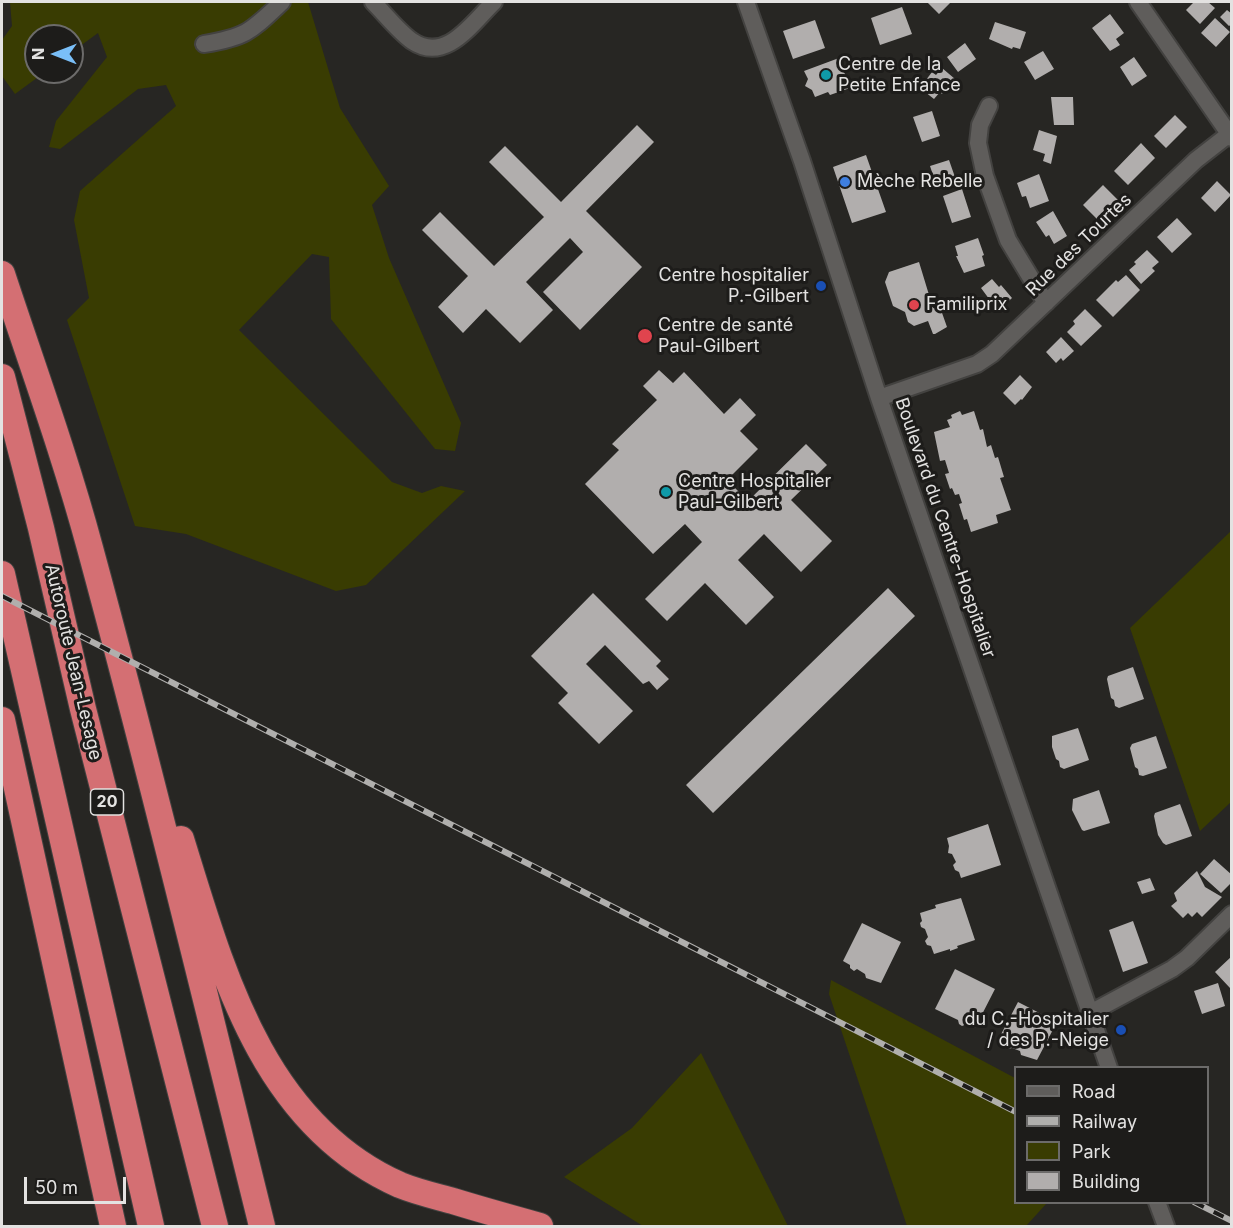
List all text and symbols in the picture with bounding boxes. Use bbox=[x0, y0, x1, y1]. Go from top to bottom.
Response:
north arrow bbox=[24, 24, 84, 84]
text: N bbox=[28, 48, 48, 60]
place label: Centre de la Petite Enfance bbox=[838, 54, 961, 97]
marker: Centre de la Petite Enfance bbox=[819, 68, 833, 82]
place label: Mèche Rebelle bbox=[857, 171, 983, 193]
marker: Mèche Rebelle bbox=[838, 175, 852, 189]
street label: Rue des Tourtes bbox=[1022, 189, 1136, 301]
place label: Centre hospitalier P.-Gilbert bbox=[658, 265, 809, 308]
marker: Centre hospitalier P.-Gilbert bbox=[814, 279, 828, 293]
place label: Familiprix bbox=[926, 294, 1007, 316]
marker: Familiprix bbox=[907, 298, 921, 312]
place label: Centre de santé Paul-Gilbert bbox=[658, 315, 793, 358]
marker: Centre de santé Paul-Gilbert bbox=[636, 327, 654, 345]
street label: Boulevard du Centre-Hospitalier bbox=[890, 395, 1000, 661]
place label: Centre Hospitalier Paul-Gilbert bbox=[678, 471, 831, 514]
marker: Centre Hospitalier Paul-Gilbert bbox=[659, 485, 673, 499]
street label: Autoroute Jean-Lesage bbox=[40, 562, 106, 762]
road number: 20 bbox=[90, 789, 124, 815]
place label: du C.-Hospitalier / des P.-Neige bbox=[965, 1009, 1109, 1052]
marker: du C.-Hospitalier / des P.-Neige bbox=[1114, 1023, 1128, 1037]
legend bbox=[1014, 1066, 1209, 1204]
text: Road bbox=[1072, 1081, 1115, 1102]
text: Railway bbox=[1072, 1111, 1137, 1132]
text: Park bbox=[1072, 1141, 1111, 1162]
scale bar bbox=[27, 1165, 129, 1203]
text: Building bbox=[1072, 1171, 1140, 1192]
text: 50 m bbox=[35, 1177, 78, 1198]

